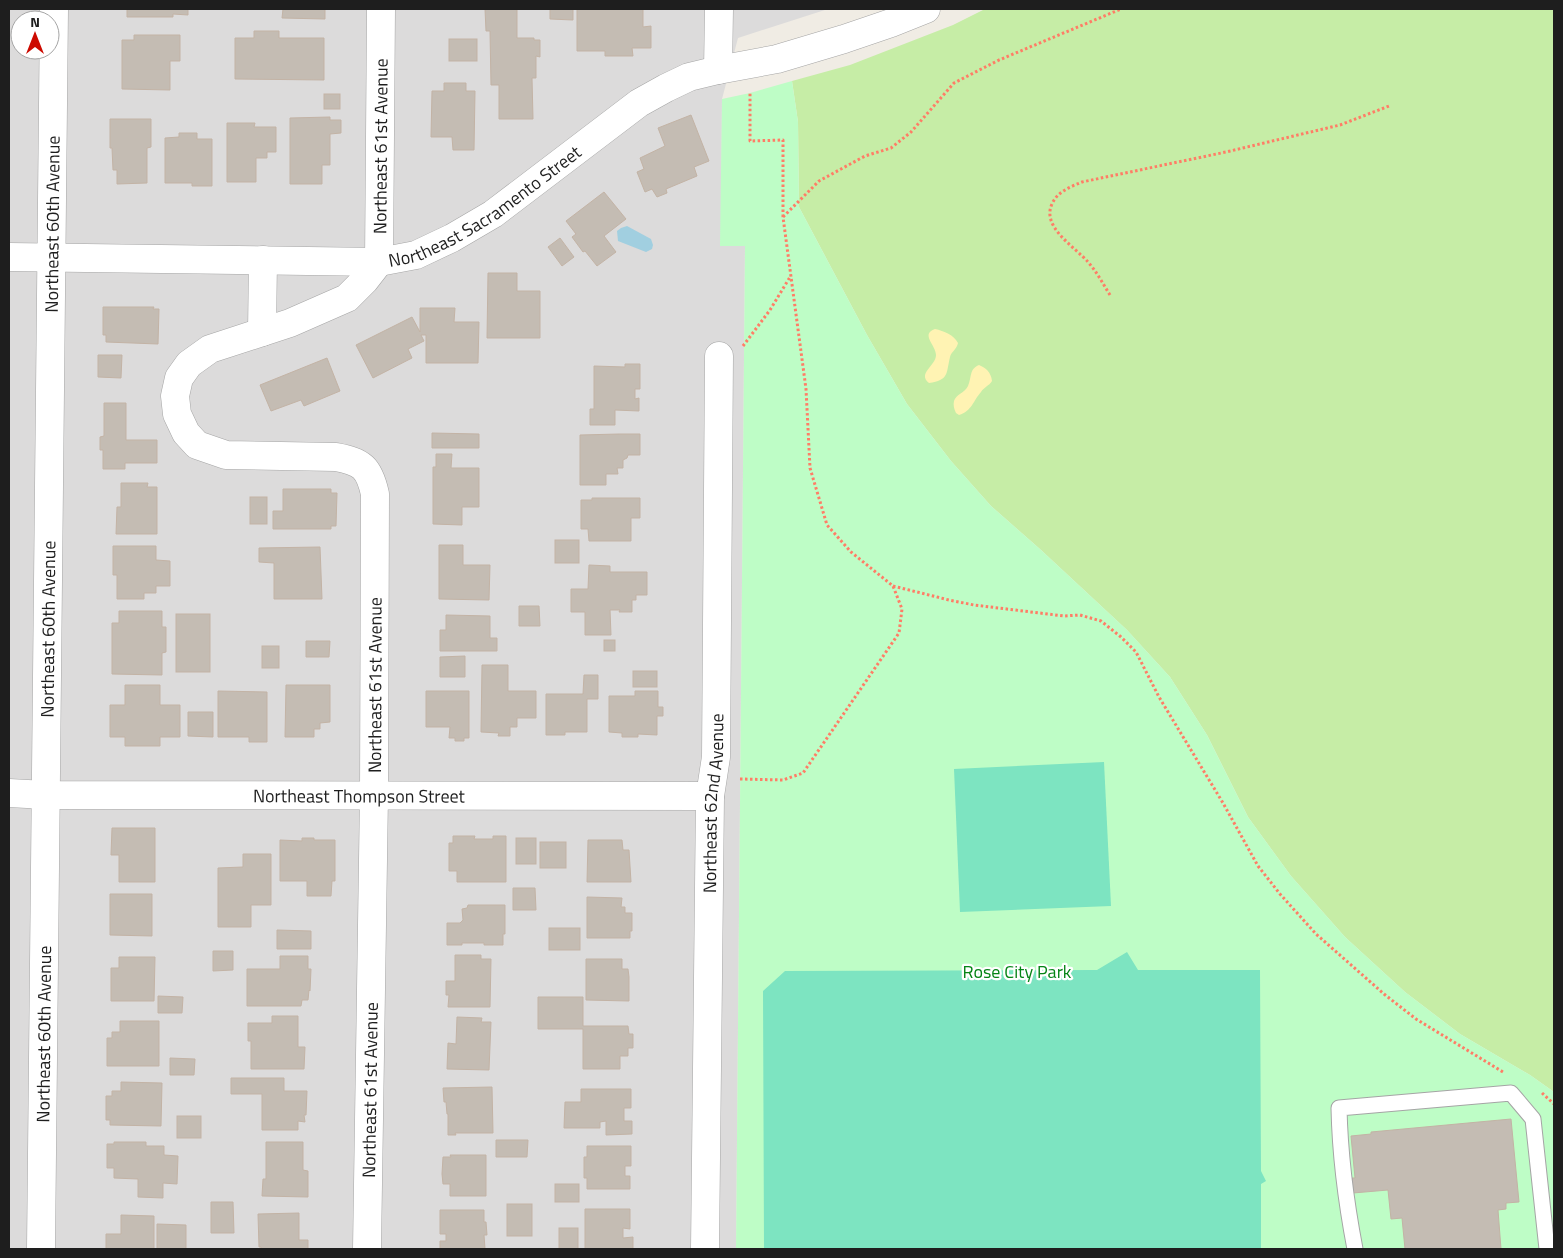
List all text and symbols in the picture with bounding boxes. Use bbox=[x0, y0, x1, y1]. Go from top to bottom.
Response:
north arrow bbox=[10, 10, 60, 60]
text: N bbox=[30, 11, 40, 32]
street label: Northeast 61st Avenue bbox=[366, 58, 394, 234]
street label: Northeast 60th Avenue bbox=[37, 135, 66, 313]
street label: Northeast Sacramento Street bbox=[386, 138, 587, 273]
street label: Northeast 60th Avenue bbox=[33, 540, 62, 718]
street label: Northeast 61st Avenue bbox=[361, 597, 388, 773]
street label: Northeast 62nd Avenue bbox=[695, 713, 730, 893]
street label: Northeast Thompson Street bbox=[253, 782, 466, 809]
street label: Northeast 60th Avenue bbox=[29, 945, 58, 1123]
park label: Rose City Park bbox=[962, 958, 1072, 985]
street label: Northeast 61st Avenue bbox=[355, 1002, 384, 1178]

